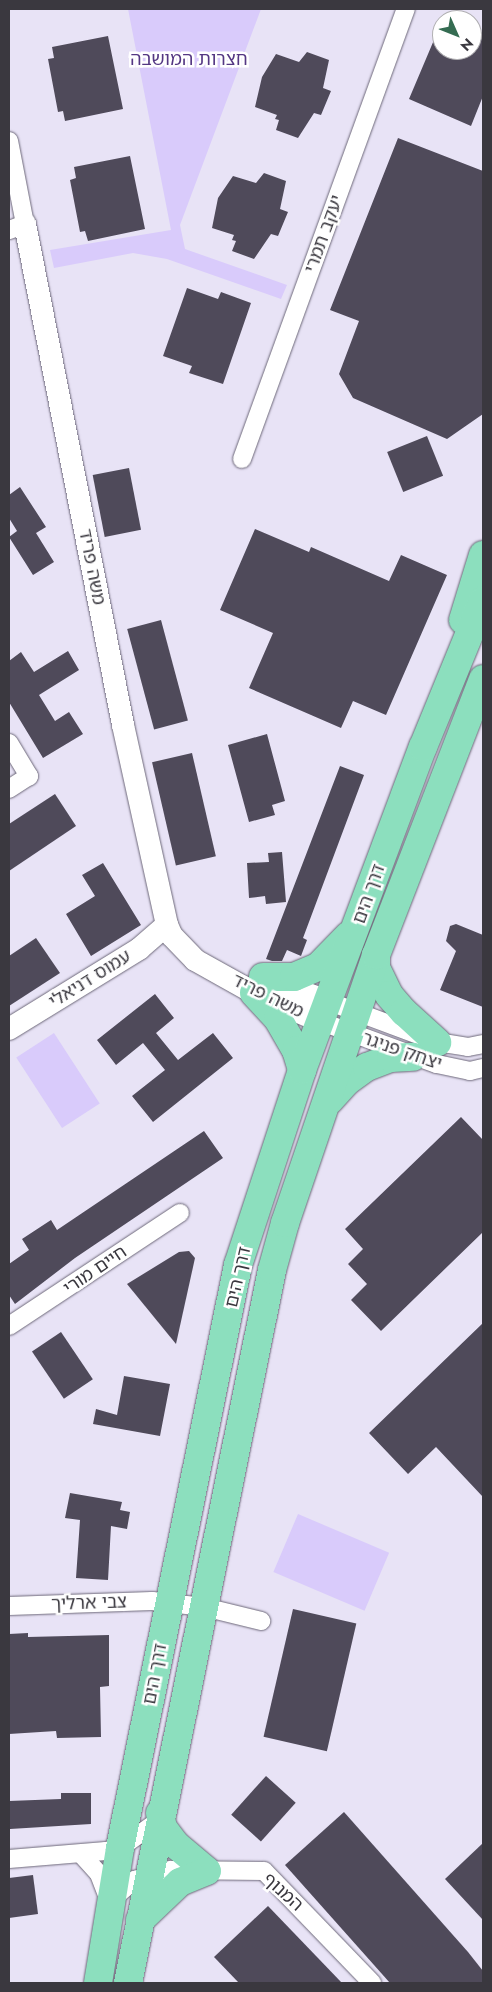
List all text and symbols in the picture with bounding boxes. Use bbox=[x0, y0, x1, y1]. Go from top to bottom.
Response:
north arrow bbox=[432, 10, 482, 60]
text: N bbox=[456, 34, 478, 56]
park label: חצרות המושבה bbox=[130, 48, 248, 70]
street label: יעקב תמרי bbox=[300, 192, 348, 276]
street label: משה פריד bbox=[74, 527, 110, 607]
street label: דרך הים bbox=[348, 861, 390, 927]
street label: עמוס דניאלי bbox=[45, 945, 135, 1013]
street label: משה פריד bbox=[229, 969, 307, 1023]
street label: יצחק פניגר bbox=[359, 1027, 445, 1075]
street label: חיים מורי bbox=[59, 1241, 131, 1299]
street label: דרך הים bbox=[221, 1244, 255, 1310]
street label: צבי ארליך bbox=[51, 1591, 127, 1615]
street label: דרך הים bbox=[139, 1642, 171, 1706]
street label: המנוף bbox=[258, 1868, 308, 1916]

